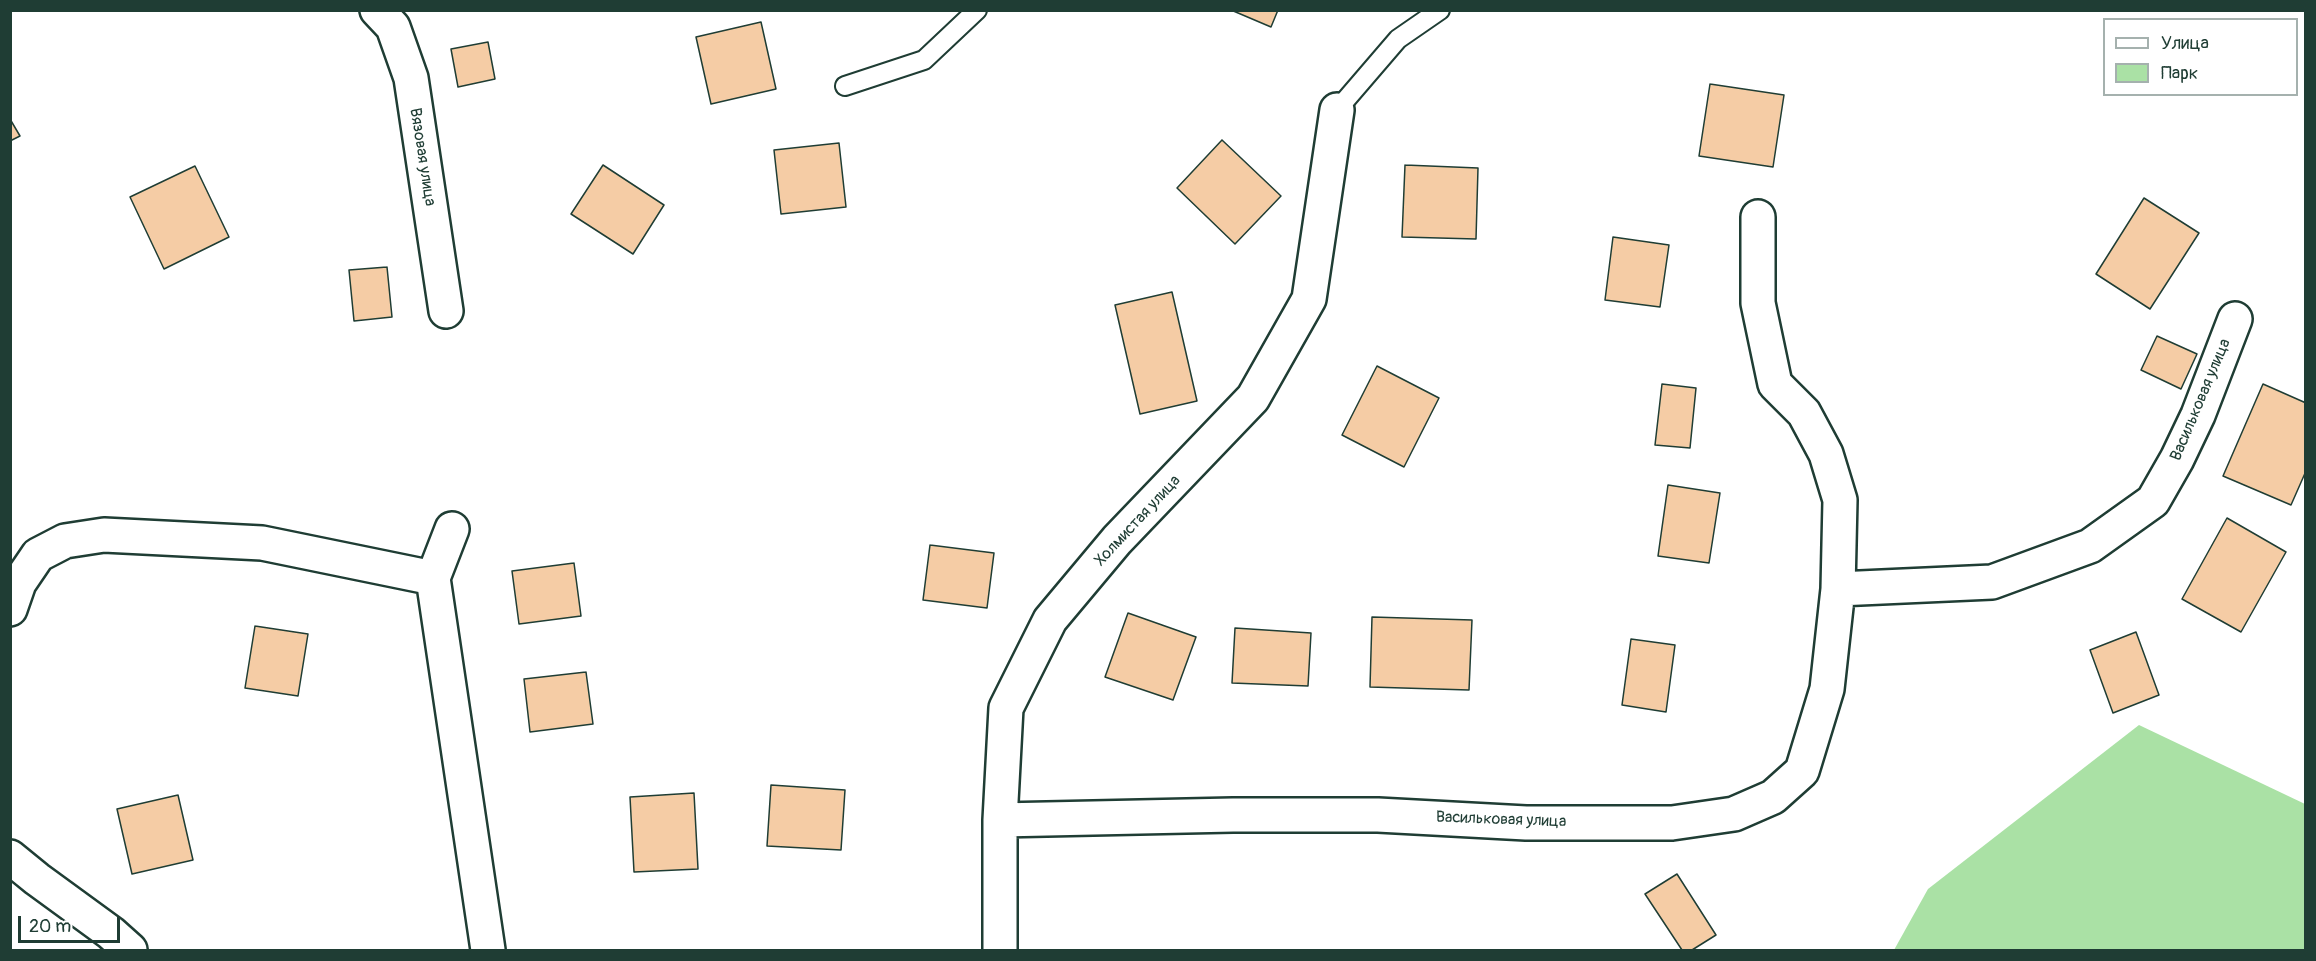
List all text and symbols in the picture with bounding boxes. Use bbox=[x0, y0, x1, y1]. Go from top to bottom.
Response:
legend bbox=[2103, 18, 2298, 96]
text: Улица bbox=[2161, 32, 2209, 55]
text: Парк bbox=[2161, 62, 2198, 85]
street label: Вязовая улица bbox=[405, 107, 439, 207]
street label: Васильковая улица bbox=[2167, 336, 2235, 464]
street label: Холмистая улица bbox=[1091, 472, 1185, 570]
street label: Васильковая улица bbox=[1435, 808, 1567, 832]
scale bar bbox=[21, 904, 123, 942]
text: 20 m bbox=[29, 915, 71, 938]

